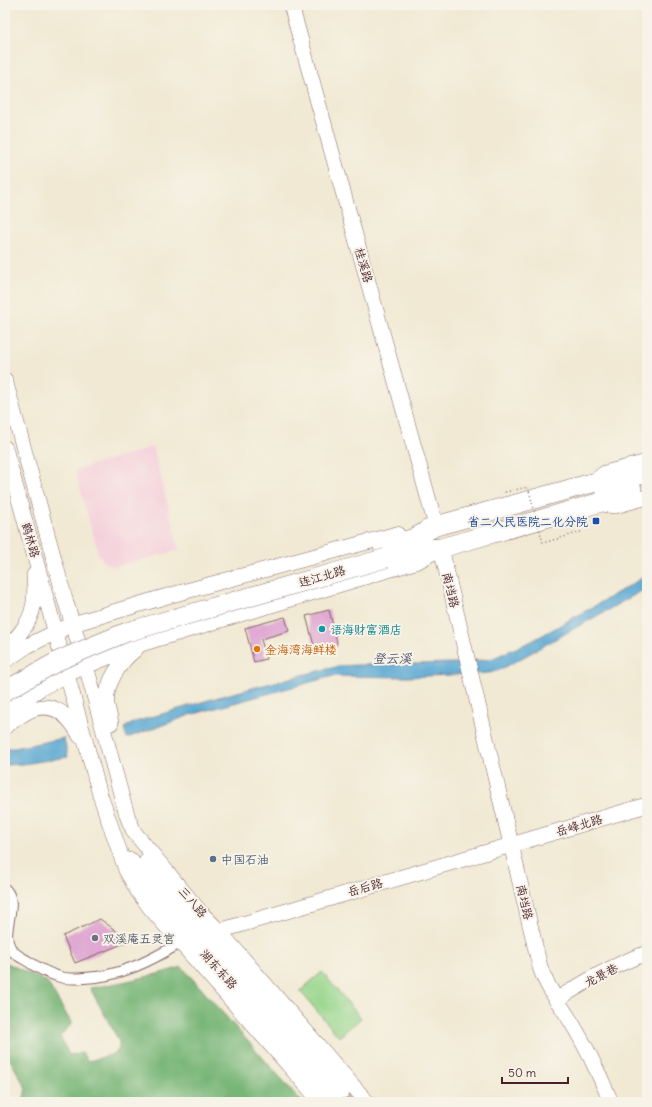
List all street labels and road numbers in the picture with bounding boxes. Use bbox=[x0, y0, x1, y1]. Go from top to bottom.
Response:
street label: 桂溪路 bbox=[352, 246, 376, 284]
street label: 鹤林路 bbox=[19, 521, 43, 559]
street label: 连江北路 bbox=[297, 562, 347, 590]
street label: 南垱路 bbox=[439, 571, 463, 609]
street label: 岳峰北路 bbox=[554, 811, 604, 839]
street label: 岳后路 bbox=[346, 875, 384, 899]
street label: 三八路 bbox=[176, 883, 210, 921]
street label: 南垱路 bbox=[514, 883, 536, 921]
street label: 湖东东路 bbox=[197, 946, 241, 992]
street label: 龙景巷 bbox=[582, 960, 620, 990]

